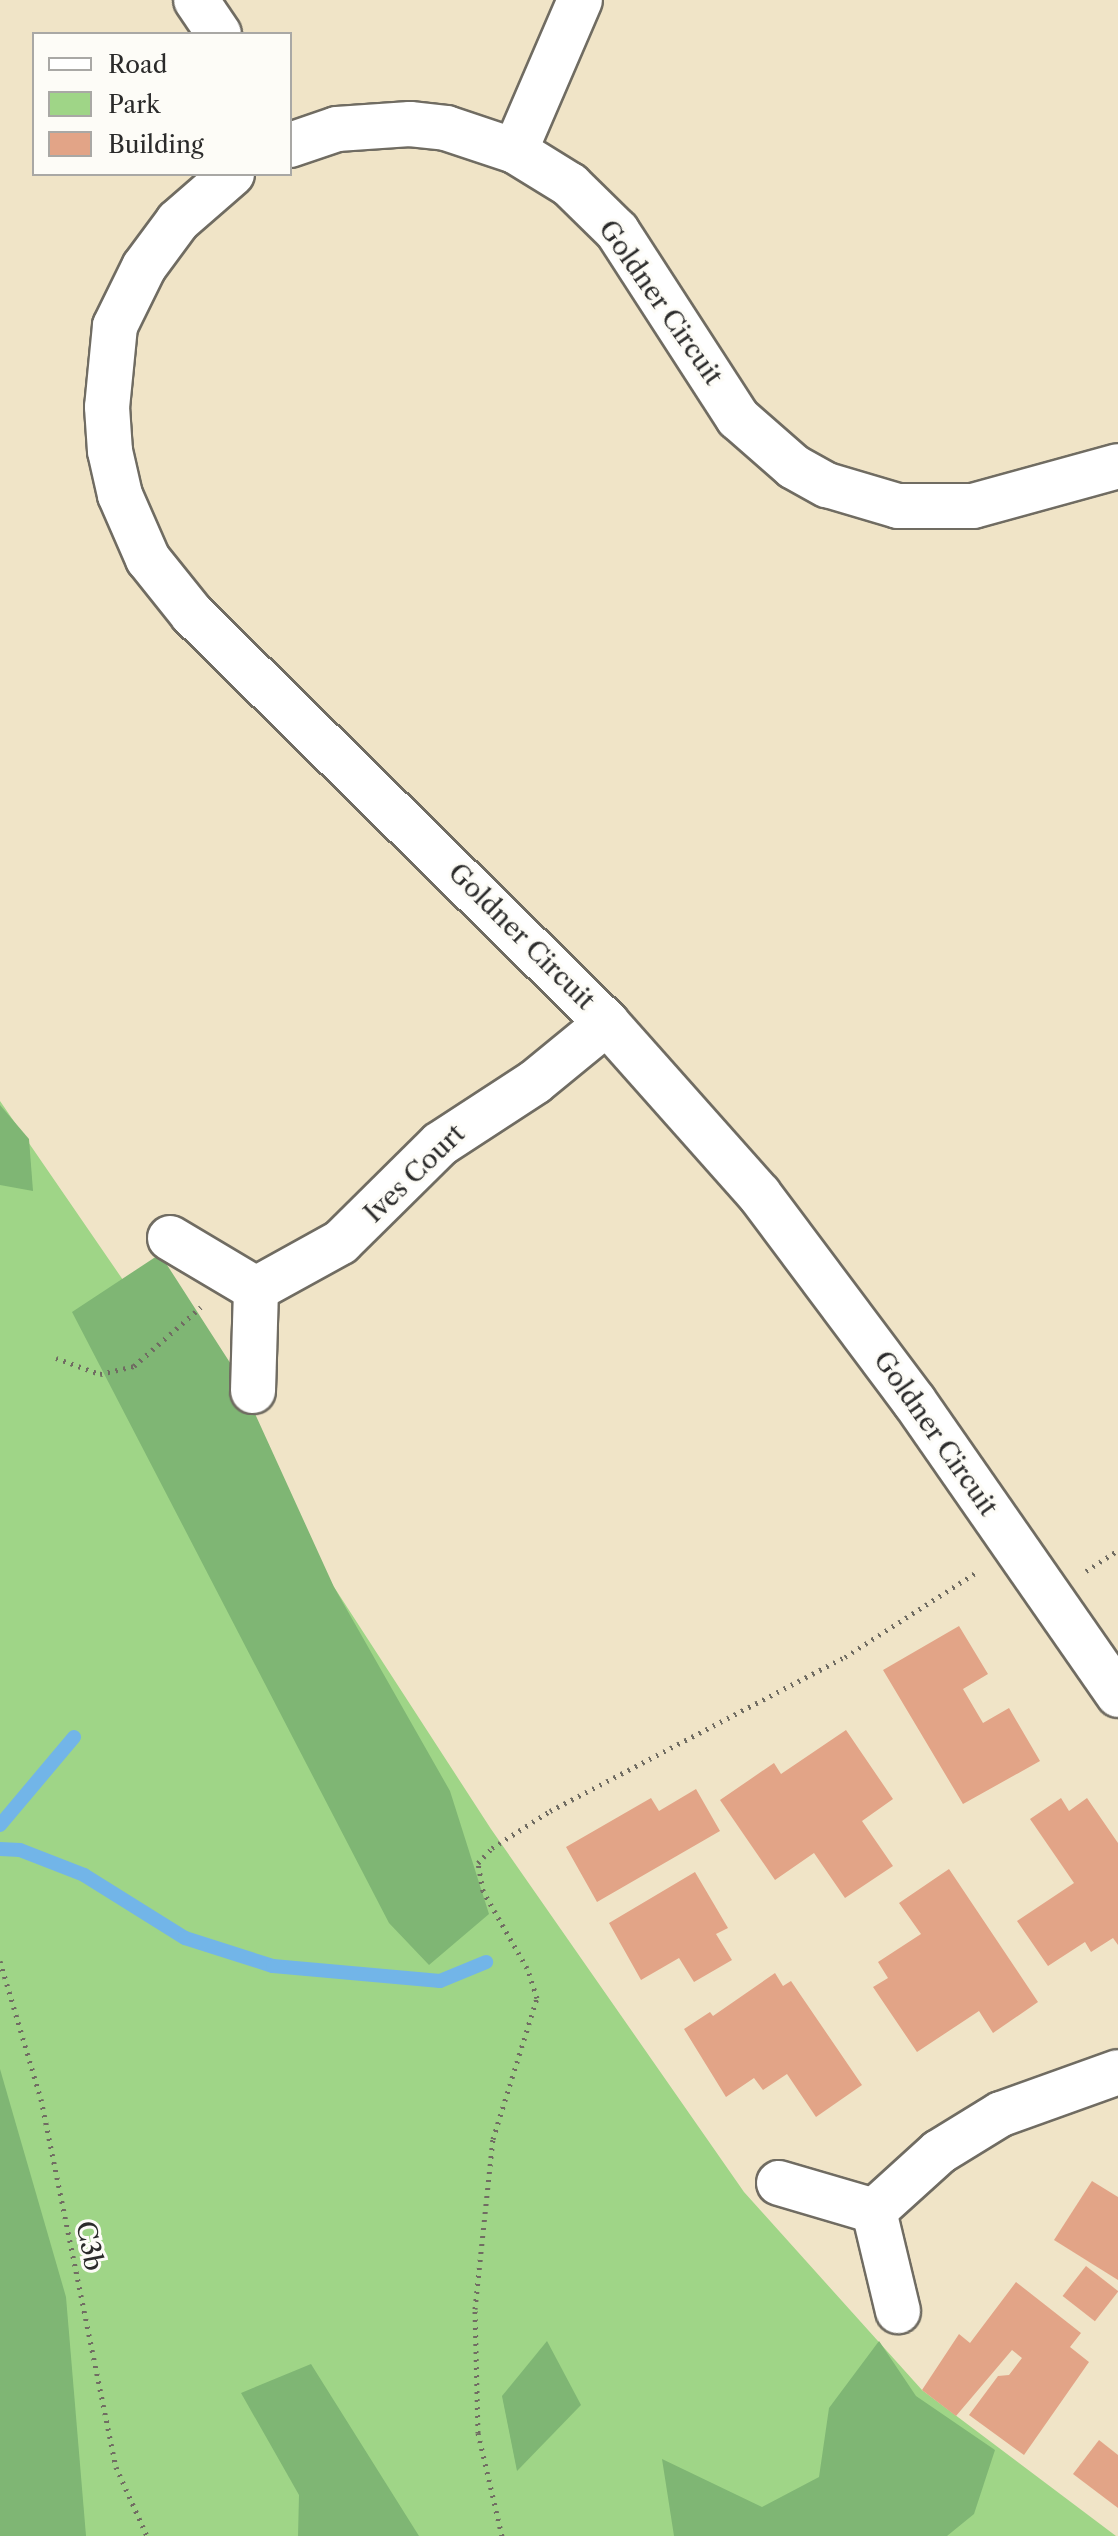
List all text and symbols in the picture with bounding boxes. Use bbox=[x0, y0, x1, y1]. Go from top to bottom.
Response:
legend bbox=[32, 32, 292, 176]
text: Road bbox=[108, 50, 167, 79]
text: Park bbox=[108, 90, 160, 119]
text: Building bbox=[108, 130, 204, 159]
street label: Goldner Circuit bbox=[591, 214, 729, 392]
street label: Goldner Circuit bbox=[441, 857, 601, 1017]
street label: Ives Court bbox=[358, 1119, 472, 1229]
street label: Goldner Circuit bbox=[866, 1345, 1004, 1523]
street label: C3b bbox=[69, 2218, 109, 2274]

